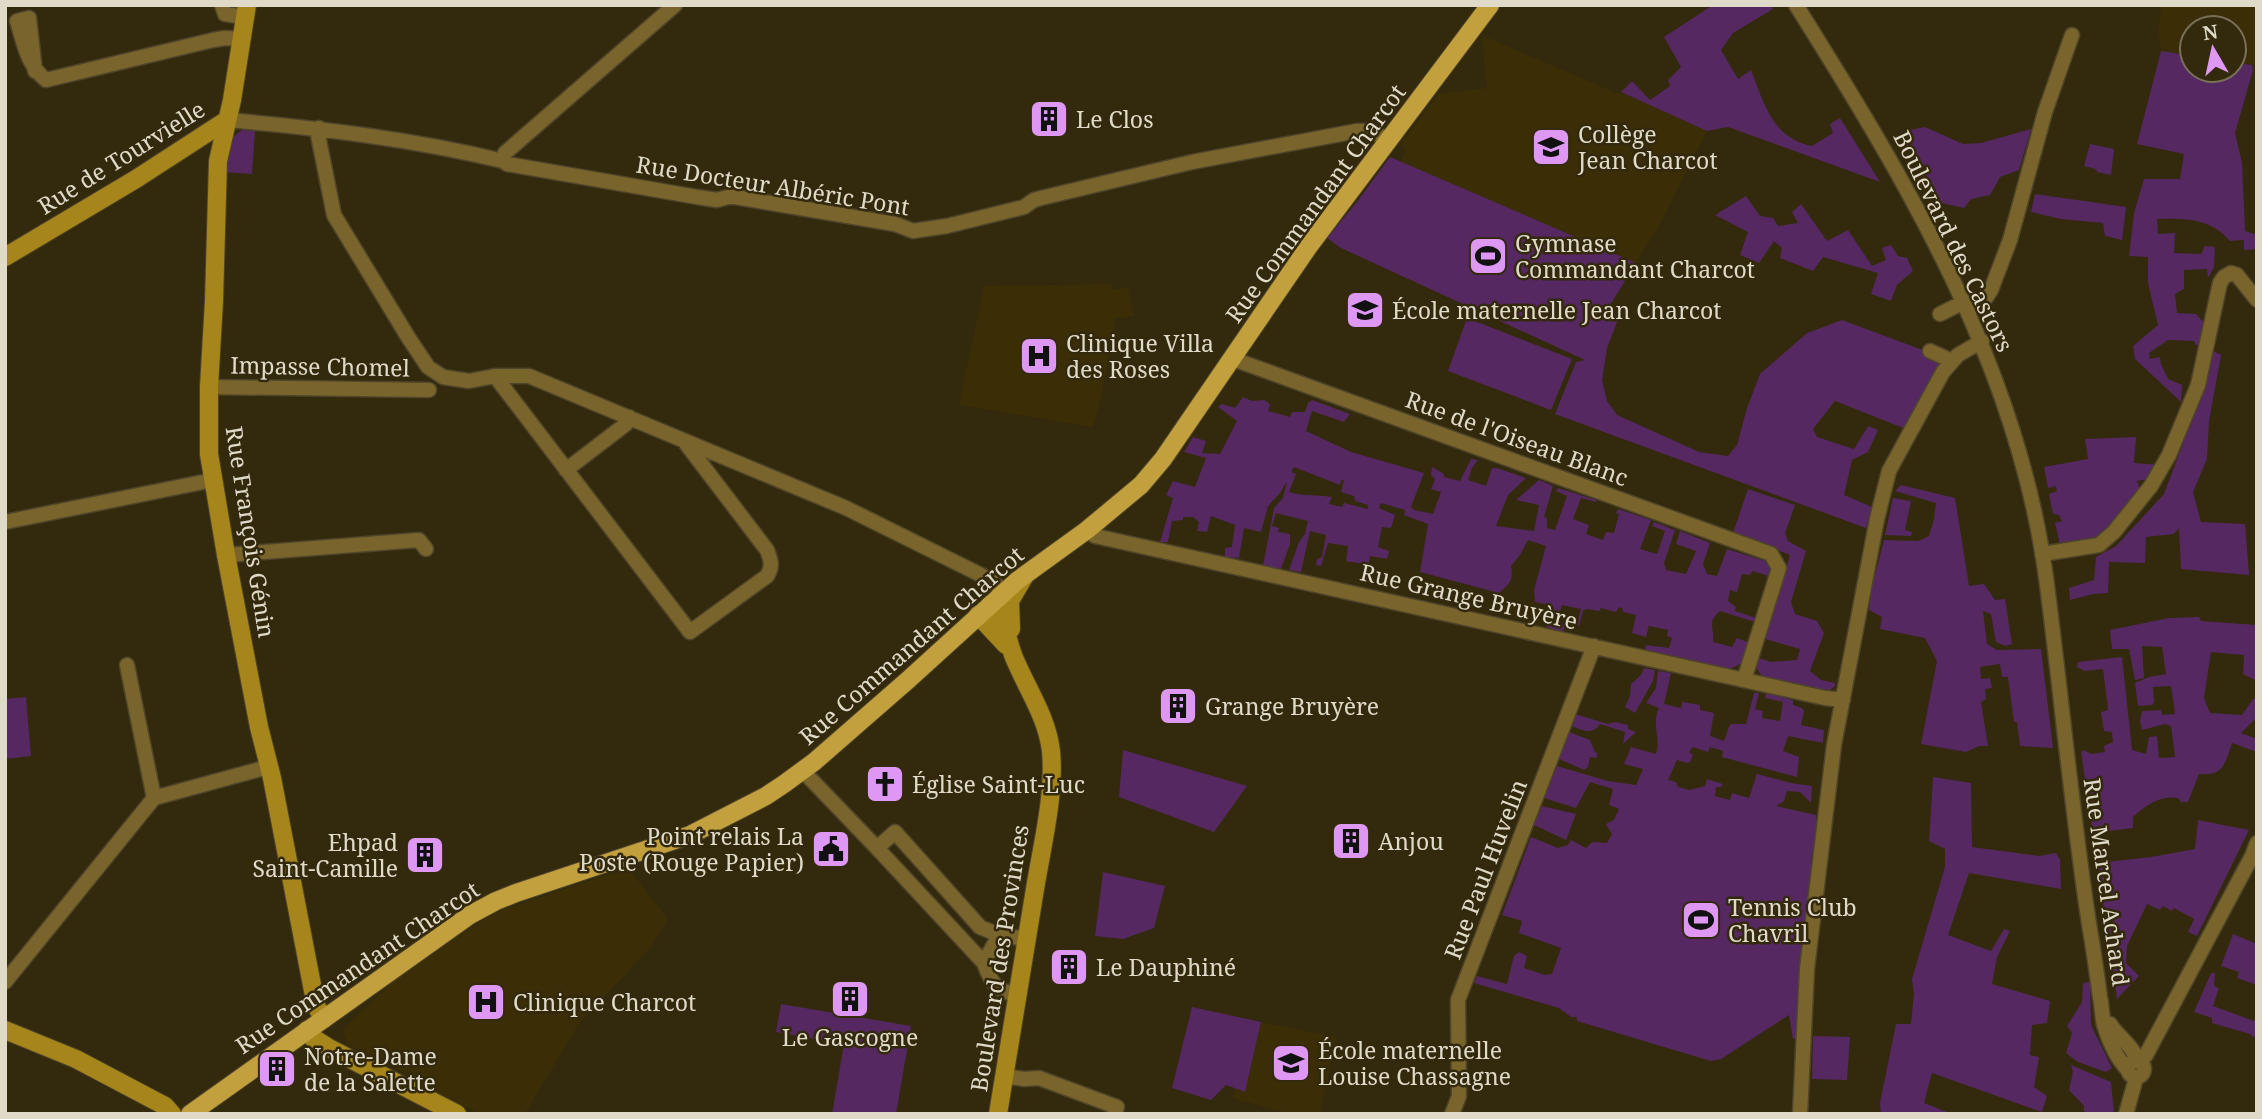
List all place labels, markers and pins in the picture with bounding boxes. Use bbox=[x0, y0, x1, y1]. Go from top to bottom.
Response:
building icon: Le Clos bbox=[1028, 98, 1070, 140]
place label: Le Clos bbox=[1076, 103, 1154, 135]
place label: Collège Jean Charcot bbox=[1577, 118, 1717, 176]
school or university icon: Collège Jean Charcot bbox=[1530, 126, 1572, 168]
place label: Gymnase Commandant Charcot bbox=[1515, 227, 1755, 285]
sports icon: Gymnase Commandant Charcot bbox=[1467, 235, 1509, 277]
school or university icon: École maternelle Jean Charcot bbox=[1344, 289, 1386, 331]
place label: École maternelle Jean Charcot bbox=[1392, 294, 1721, 326]
place label: Clinique Villa des Roses bbox=[1066, 327, 1214, 385]
hospital icon: Clinique Villa des Roses bbox=[1018, 335, 1060, 377]
building icon: Grange Bruyère bbox=[1157, 685, 1199, 727]
place label: Grange Bruyère bbox=[1205, 690, 1379, 722]
church icon: Église Saint-Luc bbox=[864, 763, 906, 805]
place label: Église Saint-Luc bbox=[912, 768, 1085, 800]
place label: Point relais La Poste (Rouge Papier) bbox=[579, 820, 804, 878]
building icon: Anjou bbox=[1330, 820, 1372, 862]
place label: Anjou bbox=[1378, 825, 1444, 857]
place label: Ehpad Saint-Camille bbox=[252, 826, 398, 884]
public building icon: Point relais La Poste (Rouge Papier) bbox=[810, 828, 852, 870]
building icon: Ehpad Saint-Camille bbox=[404, 834, 446, 876]
place label: Tennis Club Chavril bbox=[1728, 891, 1857, 949]
sports icon: Tennis Club Chavril bbox=[1680, 899, 1722, 941]
building icon: Le Dauphiné bbox=[1048, 946, 1090, 988]
place label: Le Dauphiné bbox=[1096, 951, 1236, 983]
building icon: Le Gascogne bbox=[829, 978, 871, 1020]
hospital icon: Clinique Charcot bbox=[465, 981, 507, 1023]
place label: Clinique Charcot bbox=[513, 986, 696, 1018]
place label: Le Gascogne bbox=[782, 1021, 918, 1053]
place label: École maternelle Louise Chassagne bbox=[1318, 1034, 1511, 1092]
place label: Notre-Dame de la Salette bbox=[304, 1040, 437, 1098]
school or university icon: École maternelle Louise Chassagne bbox=[1270, 1042, 1312, 1084]
building icon: Notre-Dame de la Salette bbox=[256, 1048, 298, 1090]

